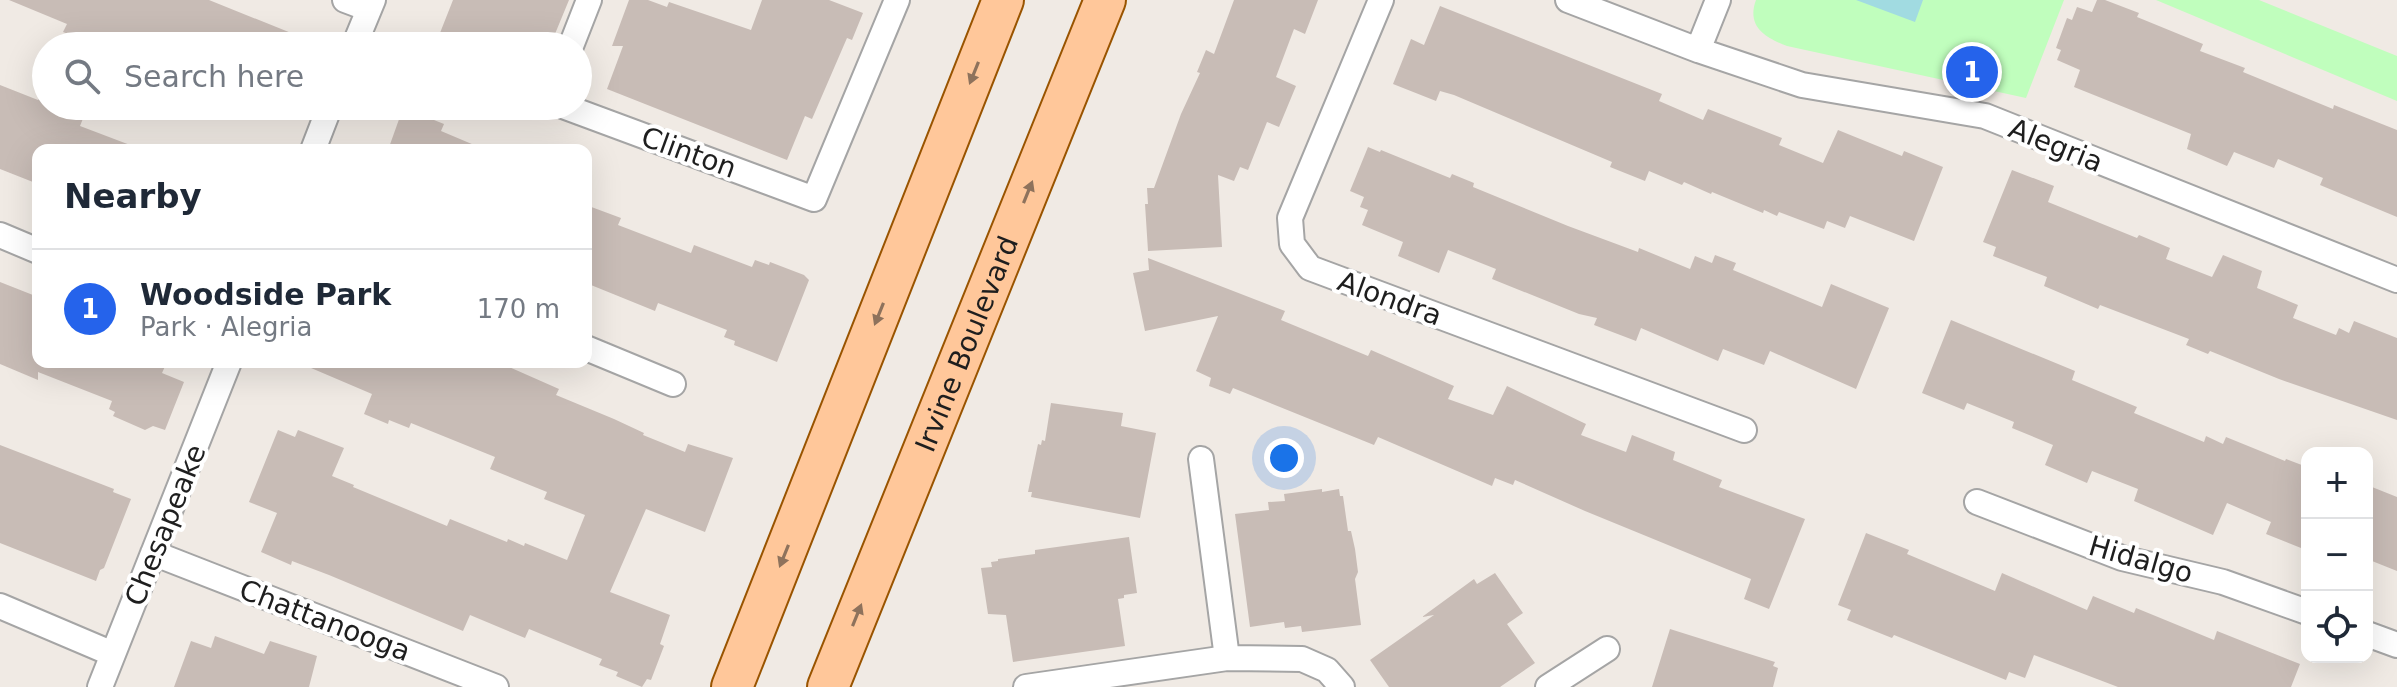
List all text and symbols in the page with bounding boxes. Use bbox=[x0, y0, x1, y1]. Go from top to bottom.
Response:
search box bbox=[32, 32, 592, 120]
pin: 1 bbox=[1946, 42, 1998, 102]
icon: search bbox=[60, 54, 104, 98]
text: Search here bbox=[124, 59, 304, 94]
one-way arrow bbox=[967, 61, 980, 85]
street label: Alegria bbox=[2004, 112, 2108, 179]
street label: Clinton bbox=[637, 120, 741, 185]
text: Nearby bbox=[64, 176, 202, 216]
one-way arrow bbox=[1021, 180, 1034, 204]
street label: Irvine Boulevard bbox=[909, 231, 1025, 457]
street label: Alondra bbox=[1333, 264, 1446, 332]
text: Woodside Park bbox=[140, 277, 391, 312]
text: 1 bbox=[81, 294, 99, 324]
text: 170 m bbox=[477, 294, 560, 324]
one-way arrow bbox=[872, 302, 885, 326]
text: Park · Alegria bbox=[140, 312, 312, 342]
your location bbox=[1264, 438, 1304, 478]
street label: Chesapeake bbox=[118, 440, 213, 611]
map controls bbox=[2301, 447, 2373, 663]
button: + bbox=[2301, 447, 2373, 519]
button: − bbox=[2301, 519, 2373, 591]
street label: Hidalgo bbox=[2085, 529, 2197, 590]
one-way arrow bbox=[777, 544, 790, 568]
street label: Chattanooga bbox=[235, 573, 415, 668]
button: locate bbox=[2301, 591, 2373, 663]
one-way arrow bbox=[851, 603, 864, 627]

